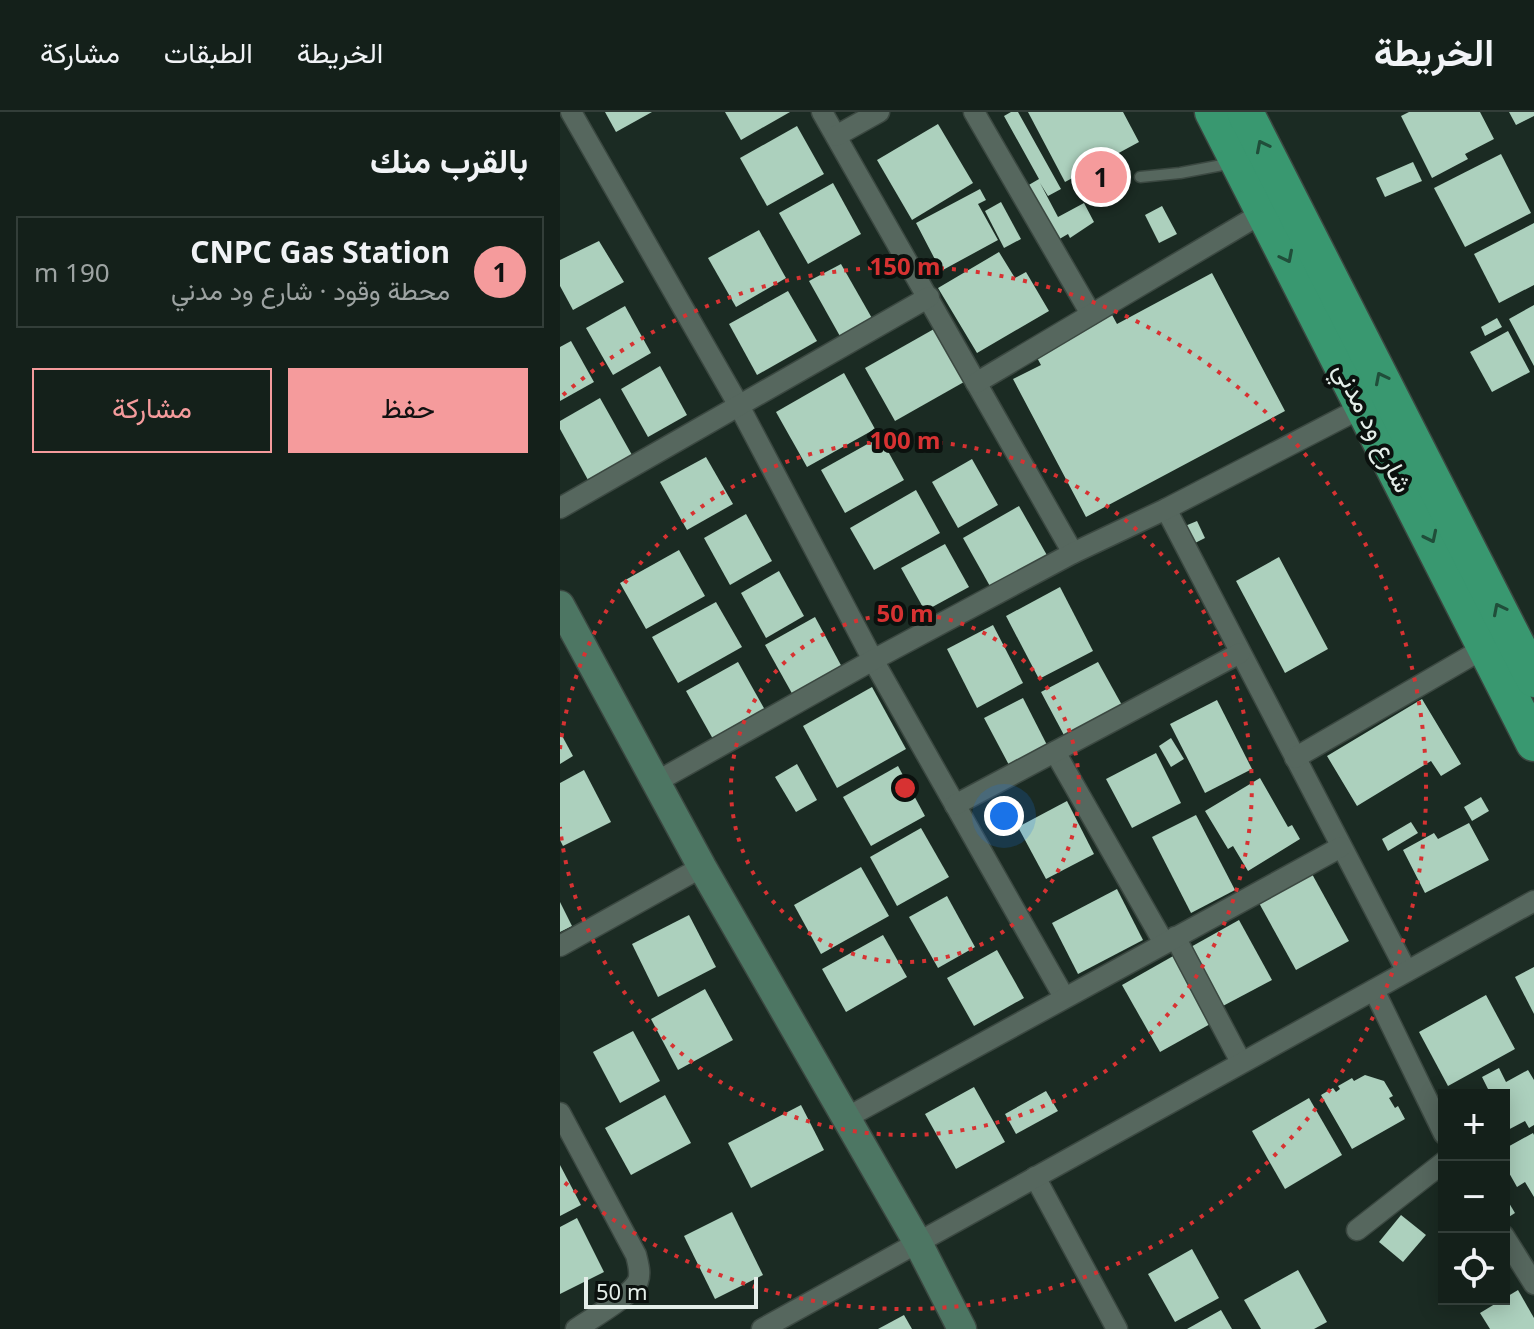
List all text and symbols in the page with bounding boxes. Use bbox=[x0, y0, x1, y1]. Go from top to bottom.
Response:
text: الخريطة bbox=[1374, 25, 1494, 77]
text: مشاركة bbox=[40, 33, 120, 71]
text: الطبقات bbox=[164, 33, 253, 71]
text: الخريطة bbox=[297, 33, 383, 71]
text: بالقرب منك bbox=[370, 137, 528, 183]
one-way arrow bbox=[1257, 140, 1272, 155]
pin: 1 bbox=[1075, 147, 1127, 207]
text: CNPC Gas Station bbox=[190, 231, 450, 272]
one-way arrow bbox=[1277, 248, 1292, 263]
text: 150 m bbox=[870, 249, 940, 282]
text: 190 m bbox=[34, 254, 110, 290]
text: 1 bbox=[493, 254, 507, 290]
text: محطة وقود · شارع ود مدني bbox=[171, 272, 450, 308]
street label: شارع ود مدني bbox=[1322, 356, 1422, 500]
button: مشاركة bbox=[32, 368, 272, 453]
button: حفظ bbox=[288, 368, 528, 453]
one-way arrow bbox=[1375, 371, 1390, 386]
text: 100 m bbox=[870, 423, 940, 456]
one-way arrow bbox=[1422, 529, 1437, 544]
text: 50 m bbox=[876, 596, 934, 629]
one-way arrow bbox=[1493, 603, 1508, 618]
centre of rings bbox=[891, 774, 919, 802]
your location bbox=[984, 796, 1024, 836]
map controls bbox=[1438, 1089, 1510, 1305]
button: + bbox=[1438, 1089, 1510, 1161]
button: − bbox=[1438, 1161, 1510, 1233]
button: locate bbox=[1438, 1233, 1510, 1305]
scale bar bbox=[584, 1273, 758, 1309]
text: 50 m bbox=[596, 1276, 647, 1306]

